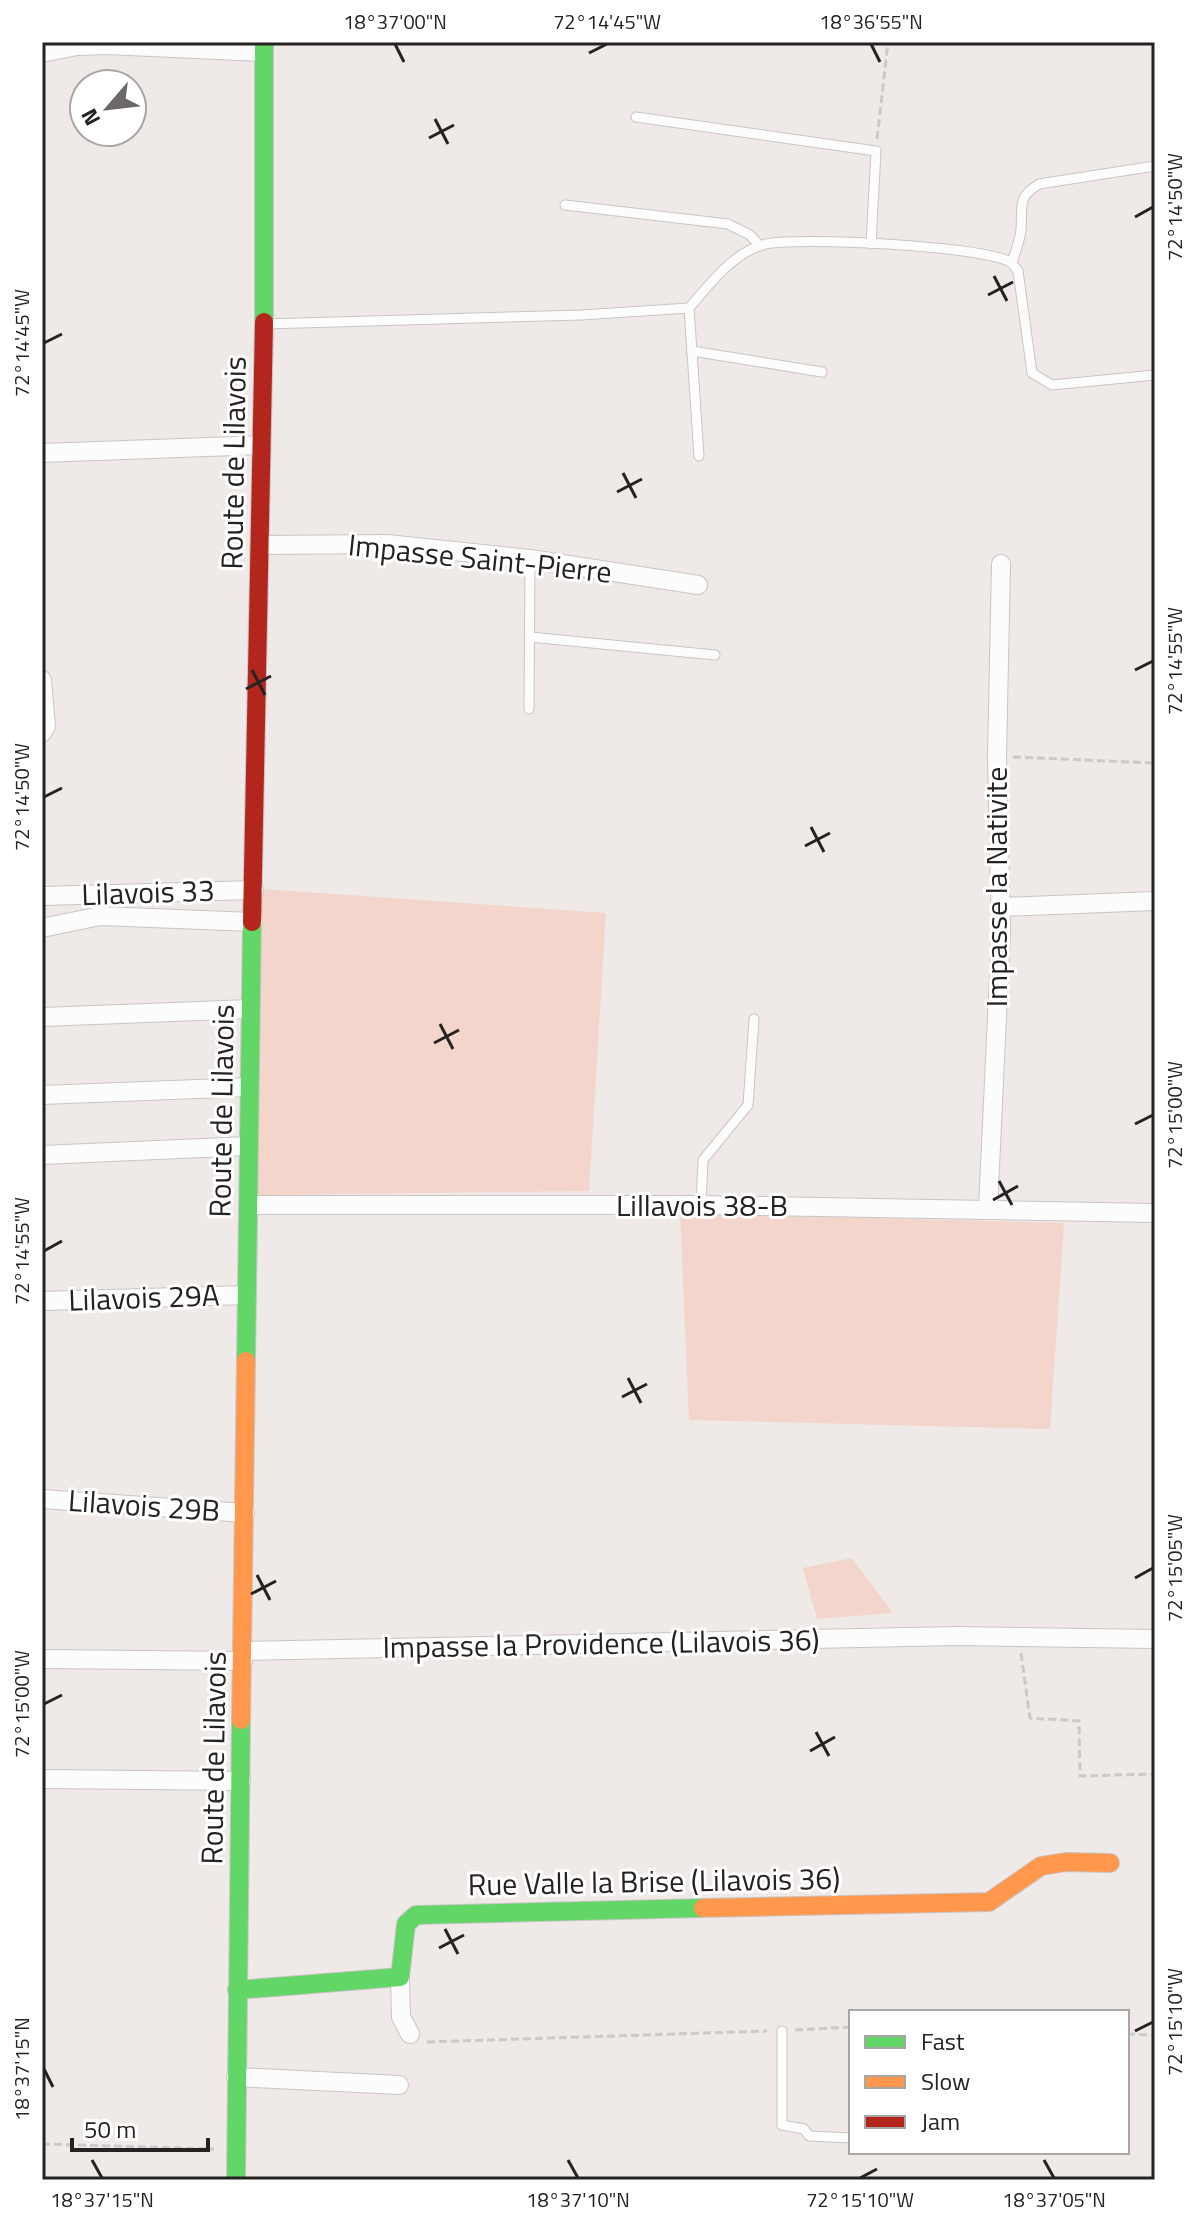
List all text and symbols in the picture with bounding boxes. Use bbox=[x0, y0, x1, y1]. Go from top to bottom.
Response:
text: 18°37'00"N bbox=[343, 6, 447, 37]
text: 72°14'45"W bbox=[553, 6, 661, 37]
text: 18°36'55"N bbox=[819, 6, 923, 37]
north arrow bbox=[68, 68, 148, 148]
text: N bbox=[72, 103, 109, 132]
text: 72°14'50"W bbox=[1159, 153, 1190, 261]
text: 72°14'45"W bbox=[6, 289, 37, 397]
street label: Route de Lilavois bbox=[208, 356, 258, 570]
street label: Impasse Saint-Pierre bbox=[346, 521, 614, 595]
text: 72°14'55"W bbox=[1159, 607, 1190, 715]
text: 72°14'50"W bbox=[6, 743, 37, 851]
street label: Impasse la Nativite bbox=[973, 767, 1019, 1007]
street label: Lilavois 33 bbox=[80, 867, 215, 917]
street label: Route de Lilavois bbox=[196, 1004, 246, 1218]
text: 72°15'00"W bbox=[1159, 1061, 1190, 1169]
street label: Lillavois 38-B bbox=[616, 1182, 788, 1228]
text: 72°14'55"W bbox=[6, 1197, 37, 1305]
street label: Lilavois 29A bbox=[68, 1271, 221, 1323]
street label: Lilavois 29B bbox=[67, 1477, 221, 1533]
text: 72°15'05"W bbox=[1159, 1514, 1190, 1622]
street label: Impasse la Providence (Lilavois 36) bbox=[382, 1616, 820, 1670]
text: 72°15'00"W bbox=[6, 1650, 37, 1758]
street label: Route de Lilavois bbox=[188, 1651, 238, 1865]
street label: Rue Valle la Brise (Lilavois 36) bbox=[467, 1855, 841, 1907]
text: 72°15'10"W bbox=[1159, 1968, 1190, 2076]
legend bbox=[849, 2010, 1129, 2154]
text: 18°37'15"N bbox=[6, 2017, 37, 2121]
text: Fast bbox=[921, 2023, 965, 2059]
text: Slow bbox=[921, 2063, 970, 2099]
scale bar bbox=[72, 2102, 208, 2152]
text: Jam bbox=[921, 2103, 960, 2139]
text: 50 m bbox=[84, 2111, 136, 2147]
text: 18°37'15"N bbox=[50, 2184, 154, 2215]
text: 18°37'10"N bbox=[526, 2184, 630, 2215]
text: 72°15'10"W bbox=[806, 2184, 914, 2215]
text: 18°37'05"N bbox=[1002, 2184, 1106, 2215]

